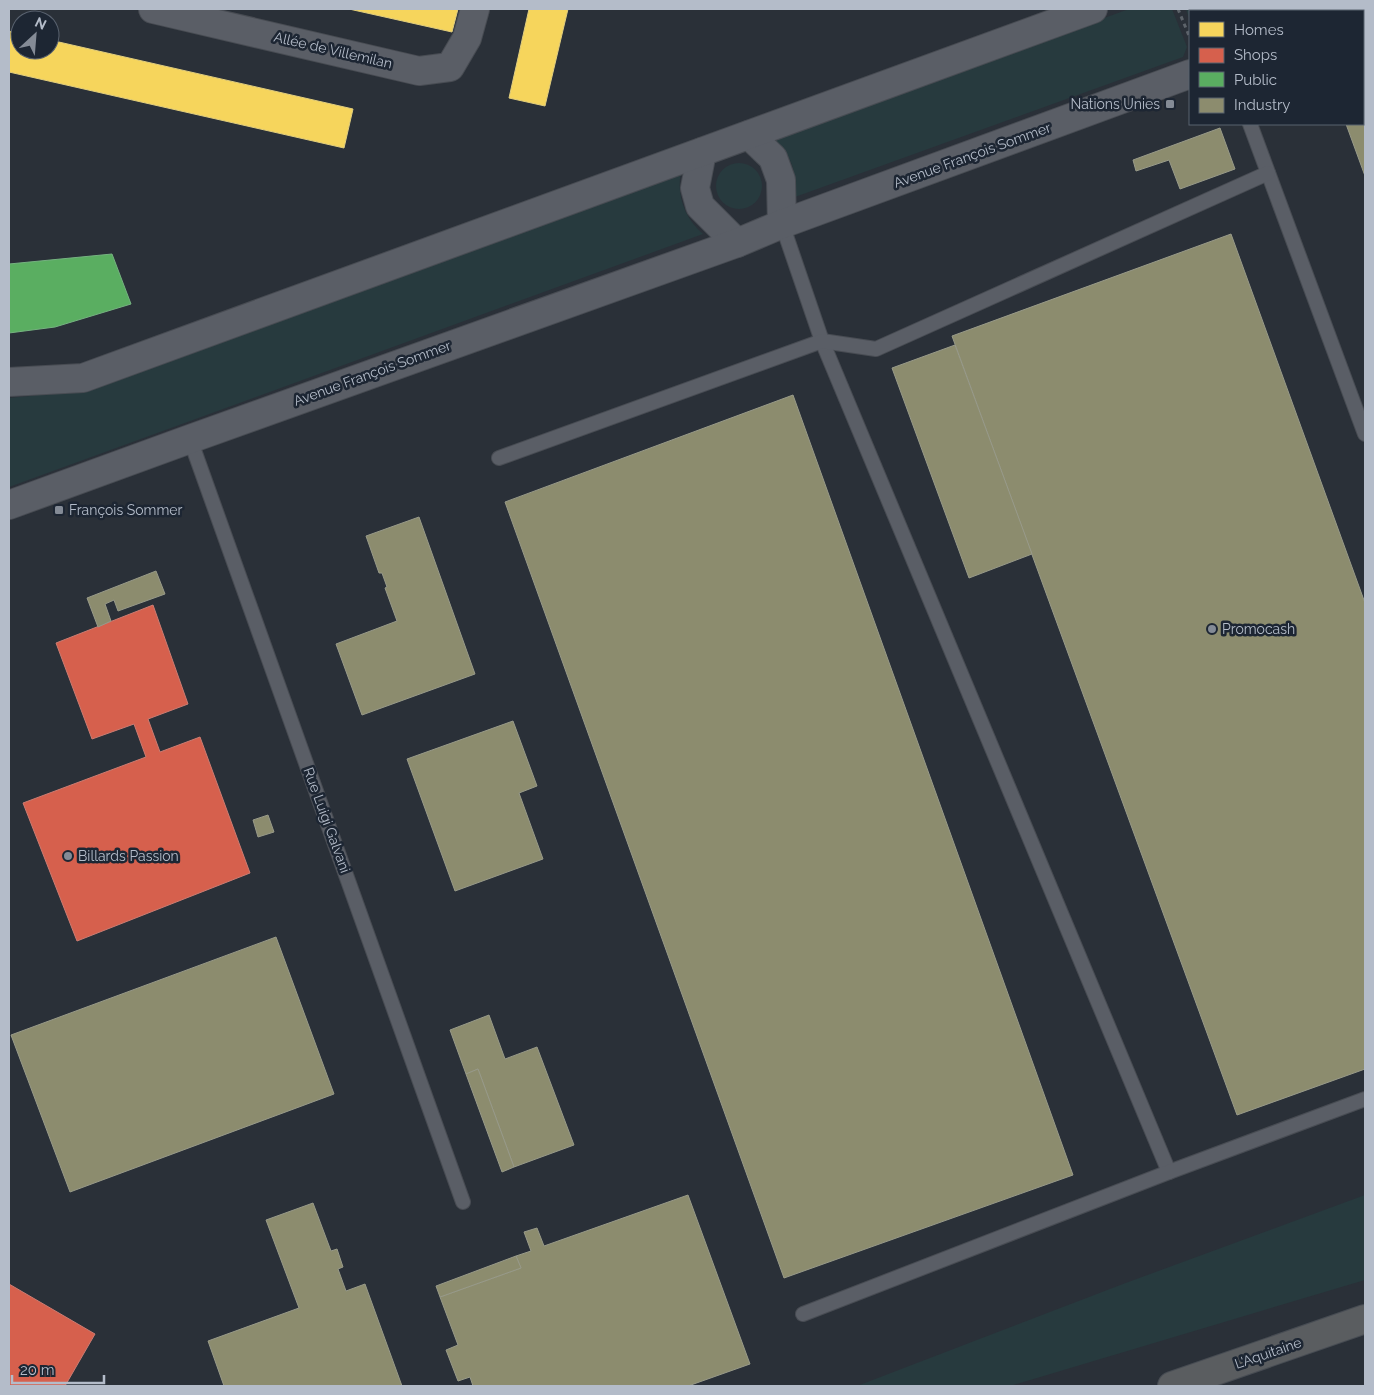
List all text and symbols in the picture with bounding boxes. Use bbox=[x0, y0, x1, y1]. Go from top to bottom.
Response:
north arrow bbox=[10, 10, 60, 60]
legend bbox=[1189, 10, 1364, 125]
text: N bbox=[32, 14, 49, 33]
text: Homes bbox=[1234, 21, 1284, 39]
street label: Allée de Villemilan bbox=[272, 29, 394, 71]
text: Shops bbox=[1234, 46, 1277, 64]
text: Public bbox=[1234, 71, 1277, 89]
place label: Nations Unies bbox=[1070, 96, 1160, 112]
text: Industry bbox=[1234, 96, 1290, 114]
marker: Nations Unies bbox=[1164, 98, 1176, 110]
street label: Avenue François Sommer bbox=[891, 119, 1053, 191]
street label: Avenue François Sommer bbox=[291, 337, 453, 409]
place label: François Sommer bbox=[69, 502, 182, 518]
marker: François Sommer bbox=[53, 504, 65, 516]
place label: Promocash bbox=[1222, 621, 1295, 637]
marker: Promocash bbox=[1206, 623, 1218, 635]
street label: Rue Luigi Galvani bbox=[300, 765, 354, 875]
place label: Billards Passion bbox=[78, 848, 179, 864]
marker: Billards Passion bbox=[62, 850, 74, 862]
street label: L'Aquitaine bbox=[1232, 1334, 1304, 1372]
scale bar bbox=[12, 1352, 105, 1384]
text: 20 m bbox=[20, 1361, 55, 1379]

